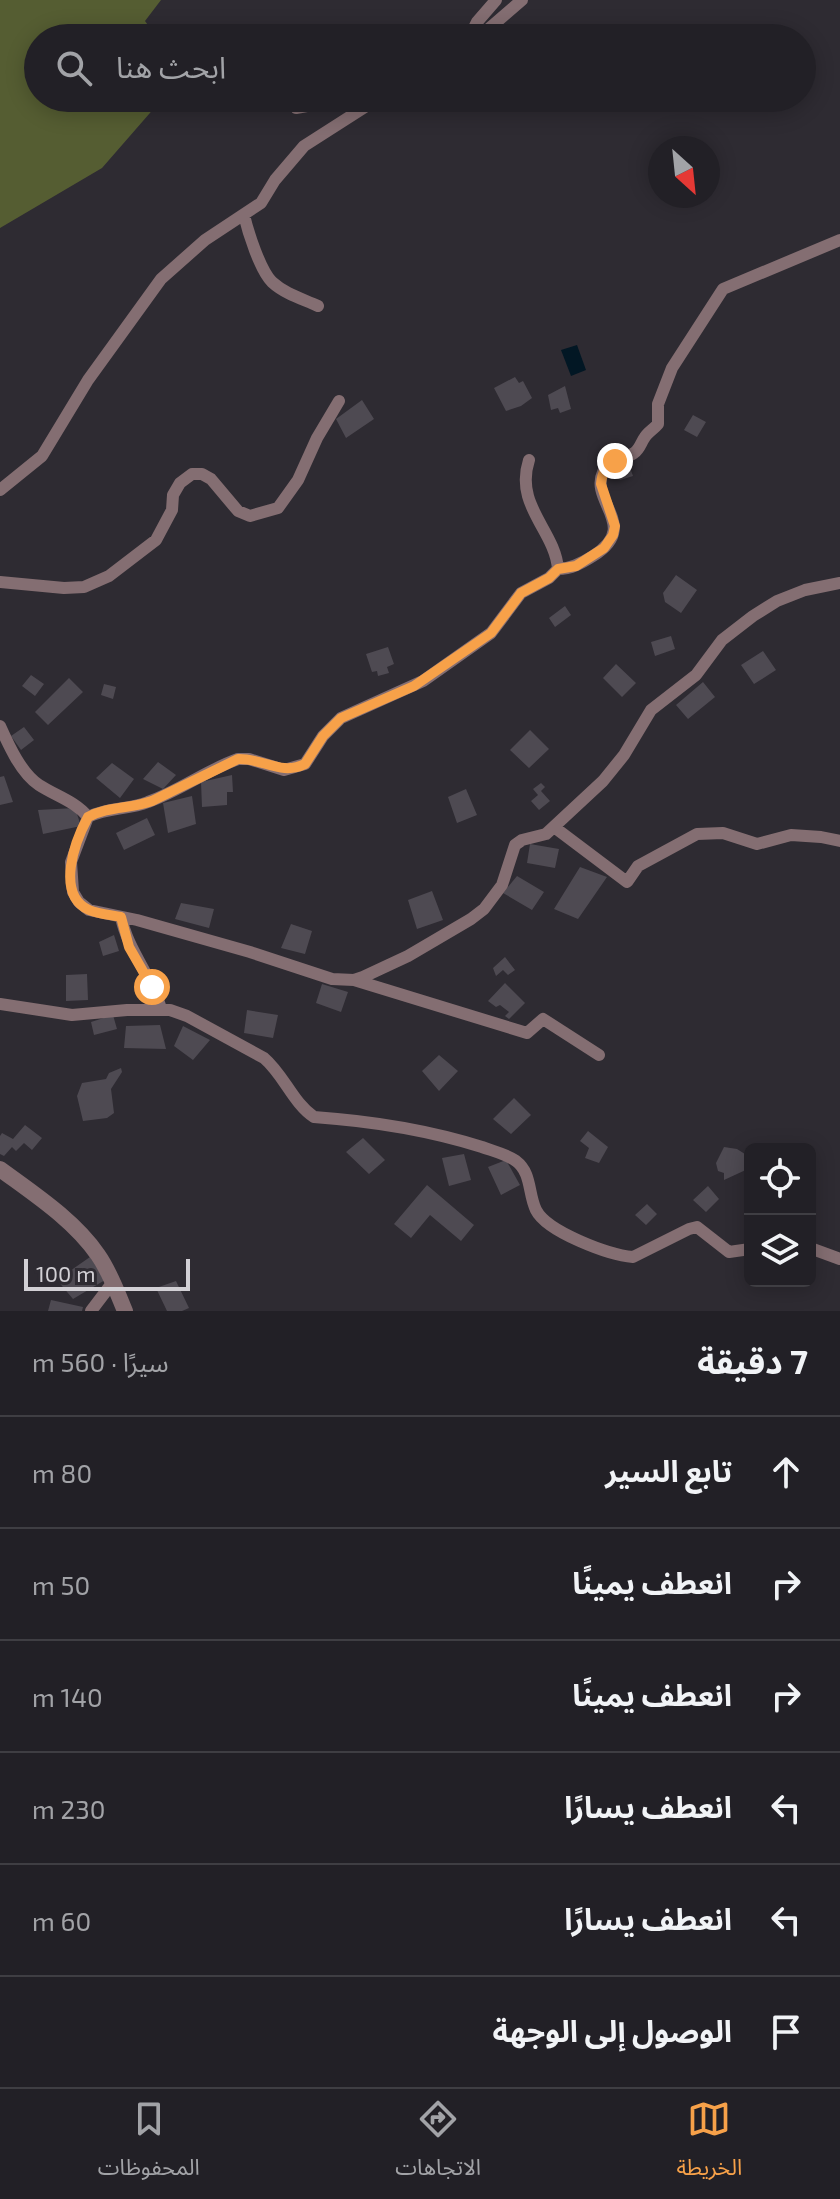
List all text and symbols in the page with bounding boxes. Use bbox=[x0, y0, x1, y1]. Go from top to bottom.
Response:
search box bbox=[24, 24, 816, 112]
icon: search bbox=[52, 46, 96, 90]
text: ابحث هنا bbox=[116, 48, 226, 84]
north arrow bbox=[648, 136, 720, 208]
route end bbox=[597, 443, 633, 479]
route start bbox=[134, 969, 170, 1005]
map controls bbox=[744, 1143, 816, 1287]
button: locate bbox=[744, 1143, 816, 1215]
button: layers bbox=[744, 1215, 816, 1287]
scale bar bbox=[24, 1255, 190, 1291]
text: 100 m bbox=[36, 1260, 95, 1286]
text: 7 دقيقة bbox=[697, 1340, 808, 1381]
text: سيرًا · 560 m bbox=[32, 1346, 169, 1377]
icon: ahead bbox=[764, 1450, 808, 1494]
text: تابع السير bbox=[605, 1452, 732, 1488]
text: 80 m bbox=[32, 1457, 92, 1488]
icon: right bbox=[764, 1562, 808, 1606]
text: انعطف يمينًا bbox=[572, 1564, 732, 1600]
text: 50 m bbox=[32, 1569, 90, 1600]
icon: right bbox=[764, 1674, 808, 1718]
text: انعطف يمينًا bbox=[572, 1676, 732, 1712]
text: 140 m bbox=[32, 1681, 103, 1712]
icon: left bbox=[764, 1786, 808, 1830]
text: انعطف يسارًا bbox=[564, 1788, 732, 1824]
text: 230 m bbox=[32, 1793, 105, 1824]
icon: left bbox=[764, 1898, 808, 1942]
text: انعطف يسارًا bbox=[564, 1900, 732, 1936]
text: 60 m bbox=[32, 1905, 91, 1936]
icon: arrive bbox=[764, 2010, 808, 2054]
text: الوصول إلى الوجهة bbox=[493, 2012, 732, 2048]
tab: المحفوظات bbox=[98, 2097, 200, 2191]
tab: الاتجاهات bbox=[395, 2097, 481, 2191]
tab: الخريطة bbox=[676, 2097, 742, 2191]

